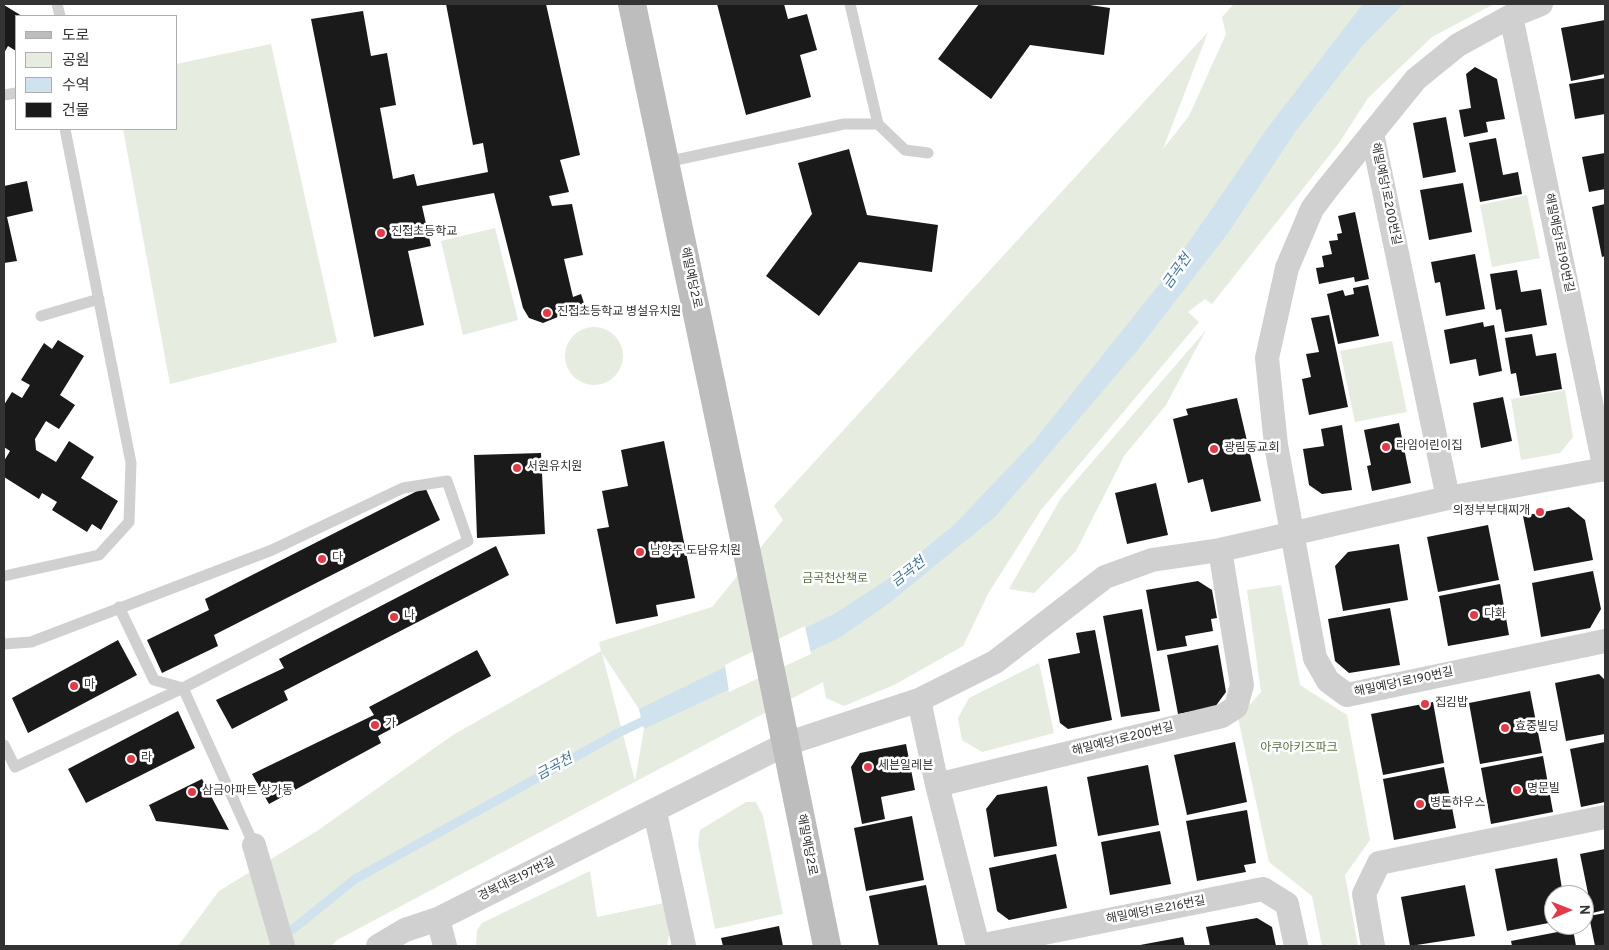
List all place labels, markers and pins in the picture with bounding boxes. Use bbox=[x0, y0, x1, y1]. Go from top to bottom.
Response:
place label: 진접초등학교 bbox=[391, 226, 457, 240]
marker: 진접초등학교 bbox=[375, 227, 387, 239]
place label: 진접초등학교 병설유치원 bbox=[557, 306, 681, 320]
marker: 진접초등학교 병설유치원 bbox=[541, 307, 553, 319]
place label: 라임어린이집 bbox=[1396, 440, 1462, 454]
marker: 라임어린이집 bbox=[1380, 441, 1392, 453]
place label: 광림동교회 bbox=[1224, 442, 1279, 456]
marker: 광림동교회 bbox=[1208, 443, 1220, 455]
place label: 서원유치원 bbox=[527, 461, 582, 475]
marker: 서원유치원 bbox=[511, 462, 523, 474]
place label: 의정부부대찌개 bbox=[1453, 505, 1530, 519]
marker: 의정부부대찌개 bbox=[1534, 506, 1546, 518]
place label: 남양주 도담유치원 bbox=[650, 545, 741, 559]
marker: 남양주 도담유치원 bbox=[634, 546, 646, 558]
place label: 다 bbox=[332, 552, 343, 566]
marker: 다 bbox=[316, 553, 328, 565]
place label: 다화 bbox=[1484, 608, 1506, 622]
marker: 다화 bbox=[1468, 609, 1480, 621]
place label: 나 bbox=[404, 610, 415, 624]
marker: 나 bbox=[388, 611, 400, 623]
place label: 마 bbox=[84, 679, 95, 693]
marker: 마 bbox=[68, 680, 80, 692]
place label: 집김밥 bbox=[1435, 697, 1468, 711]
marker: 집김밥 bbox=[1419, 698, 1431, 710]
place label: 가 bbox=[385, 718, 396, 732]
marker: 가 bbox=[369, 719, 381, 731]
place label: 효중빌딩 bbox=[1515, 721, 1559, 735]
marker: 효중빌딩 bbox=[1499, 722, 1511, 734]
place label: 라 bbox=[141, 752, 152, 766]
marker: 라 bbox=[125, 753, 137, 765]
place label: 세븐일레븐 bbox=[878, 760, 933, 774]
marker: 세븐일레븐 bbox=[862, 761, 874, 773]
place label: 명문빌 bbox=[1527, 783, 1560, 797]
marker: 명문빌 bbox=[1511, 784, 1523, 796]
place label: 삼금아파트 상가동 bbox=[202, 785, 293, 799]
marker: 삼금아파트 상가동 bbox=[186, 786, 198, 798]
place label: 병돈하우스 bbox=[1430, 797, 1485, 811]
marker: 병돈하우스 bbox=[1414, 798, 1426, 810]

